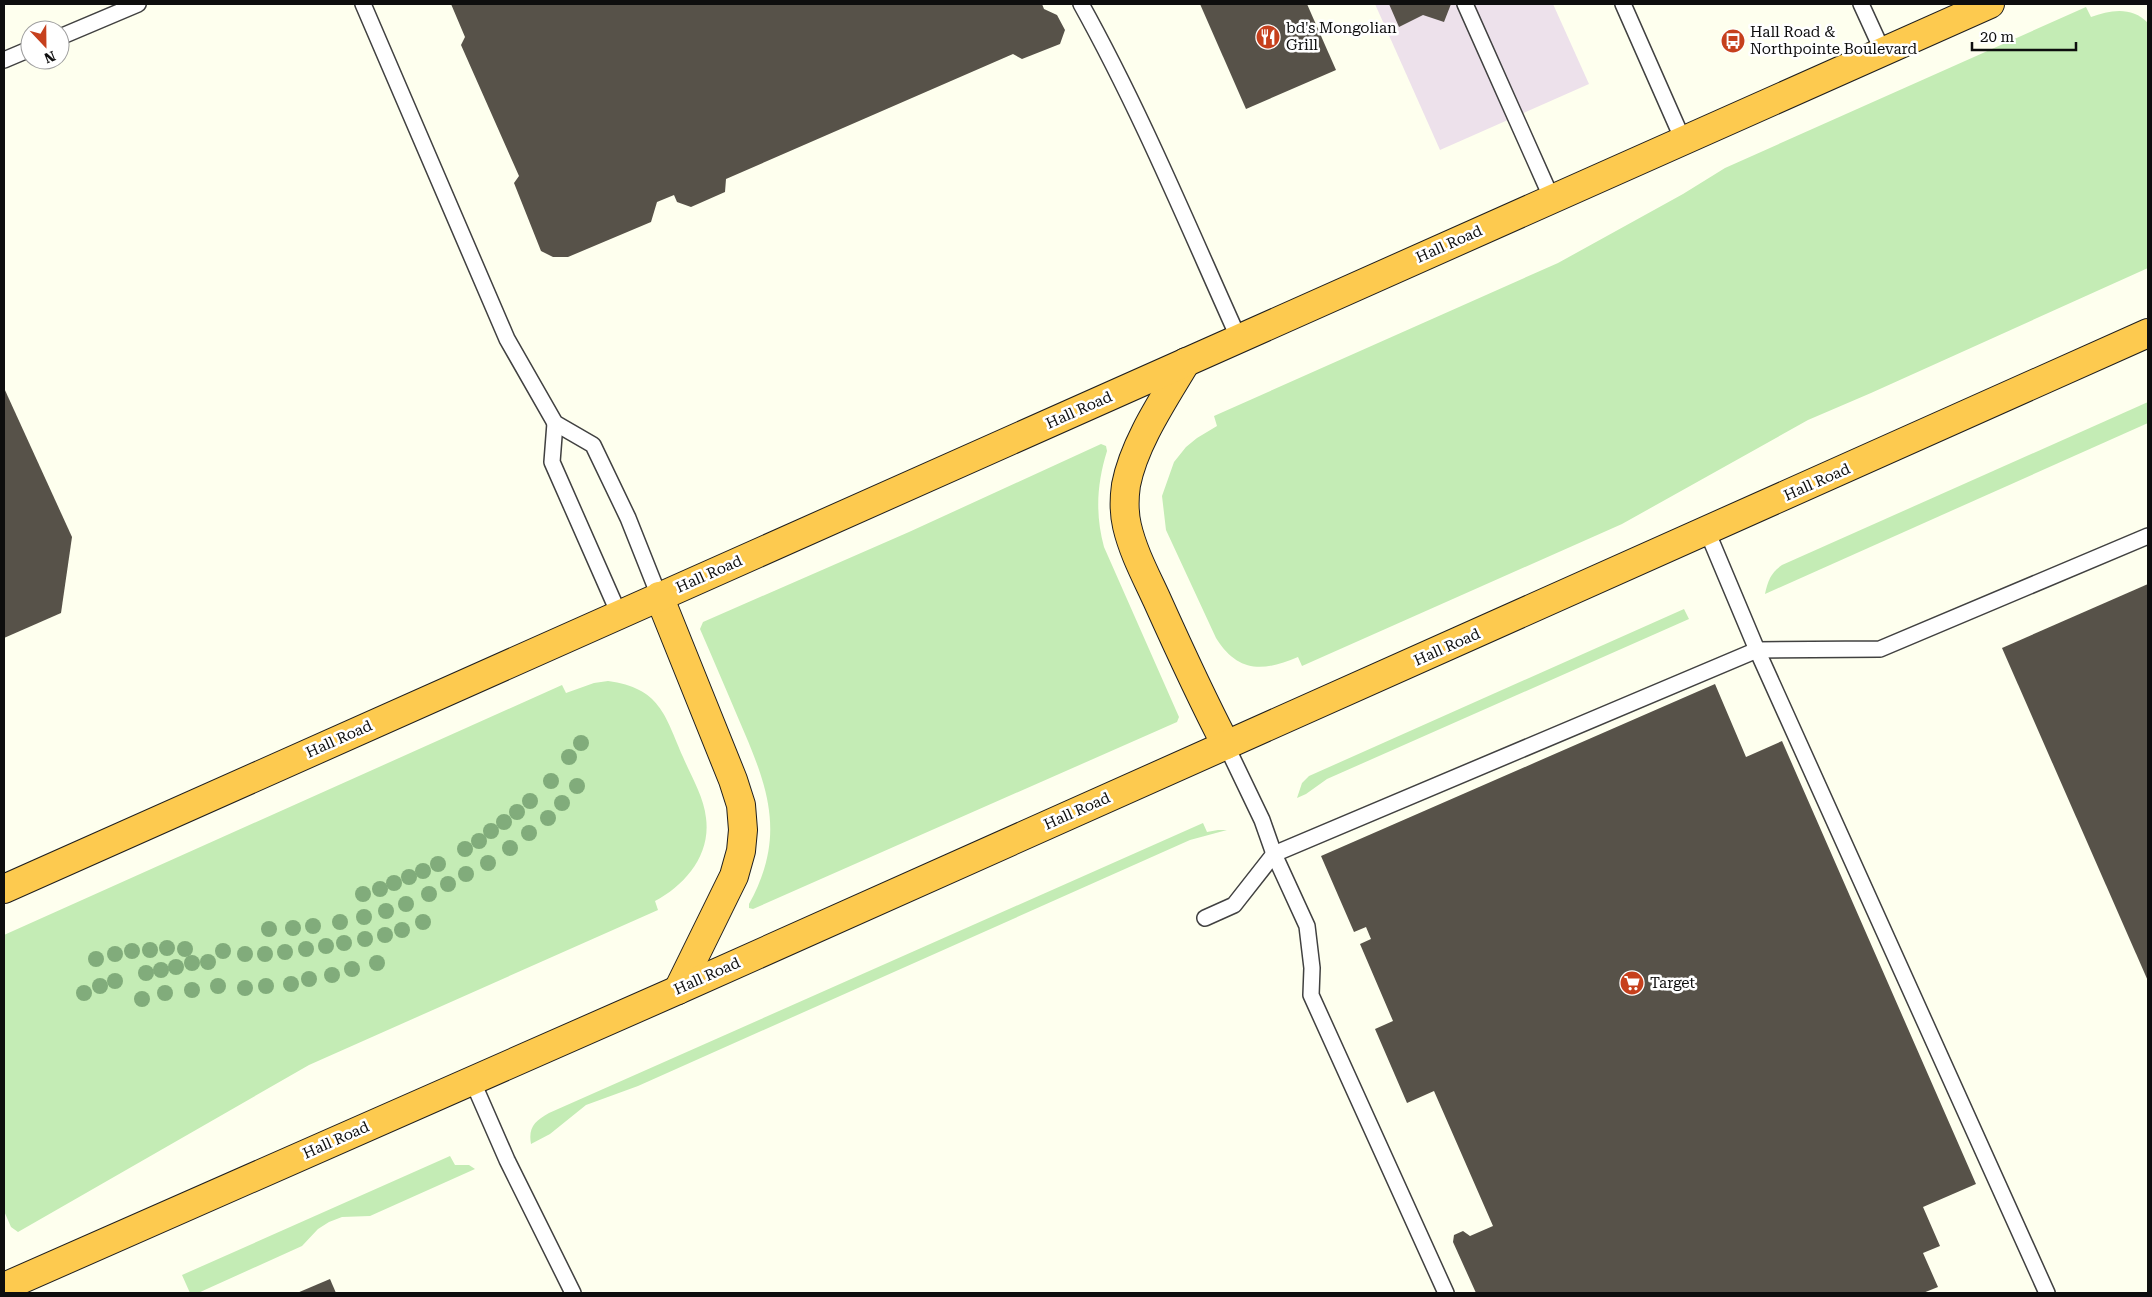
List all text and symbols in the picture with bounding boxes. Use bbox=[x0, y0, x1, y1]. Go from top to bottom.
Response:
place label: bd's Mongolian Grill bbox=[1286, 19, 1397, 54]
north arrow bbox=[20, 20, 70, 70]
scale bar bbox=[1972, 20, 2076, 52]
place label: Hall Road & Northpointe Boulevard bbox=[1750, 23, 1918, 58]
restaurant icon: bd's Mongolian Grill bbox=[1255, 24, 1281, 50]
bus stop icon: Hall Road & Northpointe Boulevard bbox=[1720, 28, 1746, 54]
text: 20 m bbox=[1980, 28, 2015, 46]
text: N bbox=[42, 48, 58, 67]
street label: Hall Road bbox=[1413, 221, 1485, 267]
street label: Hall Road bbox=[1043, 387, 1115, 433]
street label: Hall Road bbox=[1781, 459, 1853, 505]
street label: Hall Road bbox=[673, 551, 745, 597]
street label: Hall Road bbox=[1411, 624, 1483, 670]
street label: Hall Road bbox=[303, 716, 375, 762]
street label: Hall Road bbox=[1041, 788, 1113, 834]
street label: Hall Road bbox=[671, 953, 743, 999]
supermarket icon: Target bbox=[1619, 970, 1645, 996]
place label: Target bbox=[1650, 974, 1696, 992]
street label: Hall Road bbox=[300, 1117, 372, 1163]

